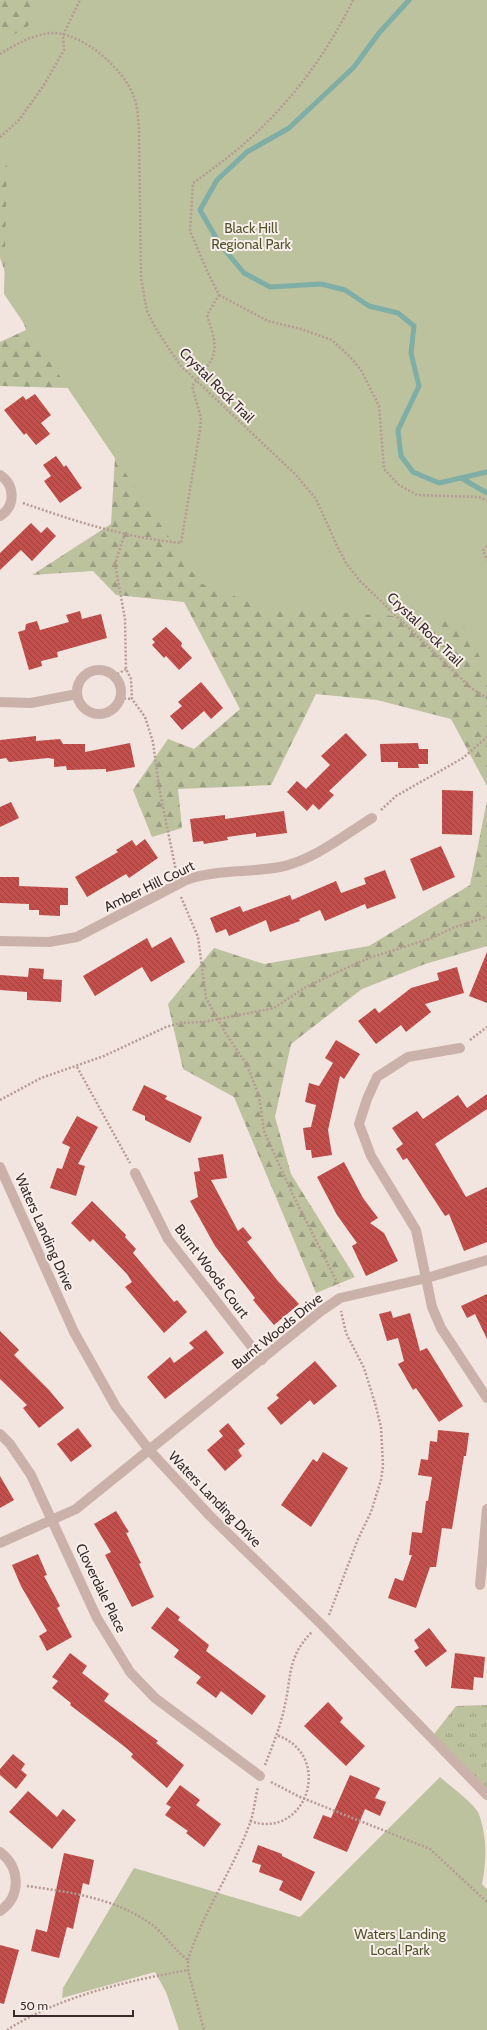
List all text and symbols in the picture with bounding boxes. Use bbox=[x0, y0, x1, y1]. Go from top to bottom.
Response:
park label: Black Hill Regional Park bbox=[211, 219, 291, 253]
street label: Crystal Rock Trail bbox=[176, 344, 259, 427]
street label: Crystal Rock Trail bbox=[383, 588, 467, 670]
street label: Amber Hill Court bbox=[101, 856, 197, 916]
street label: Waters Landing Drive bbox=[11, 1171, 79, 1293]
street label: Burnt Woods Court bbox=[171, 1220, 253, 1322]
street label: Burnt Woods Drive bbox=[228, 1289, 326, 1373]
street label: Waters Landing Drive bbox=[165, 1447, 265, 1551]
street label: Cloverdale Place bbox=[72, 1540, 130, 1636]
park label: Waters Landing Local Park bbox=[354, 1925, 447, 1959]
scale bar bbox=[14, 1992, 133, 2018]
text: 50 m bbox=[20, 1998, 48, 2013]

